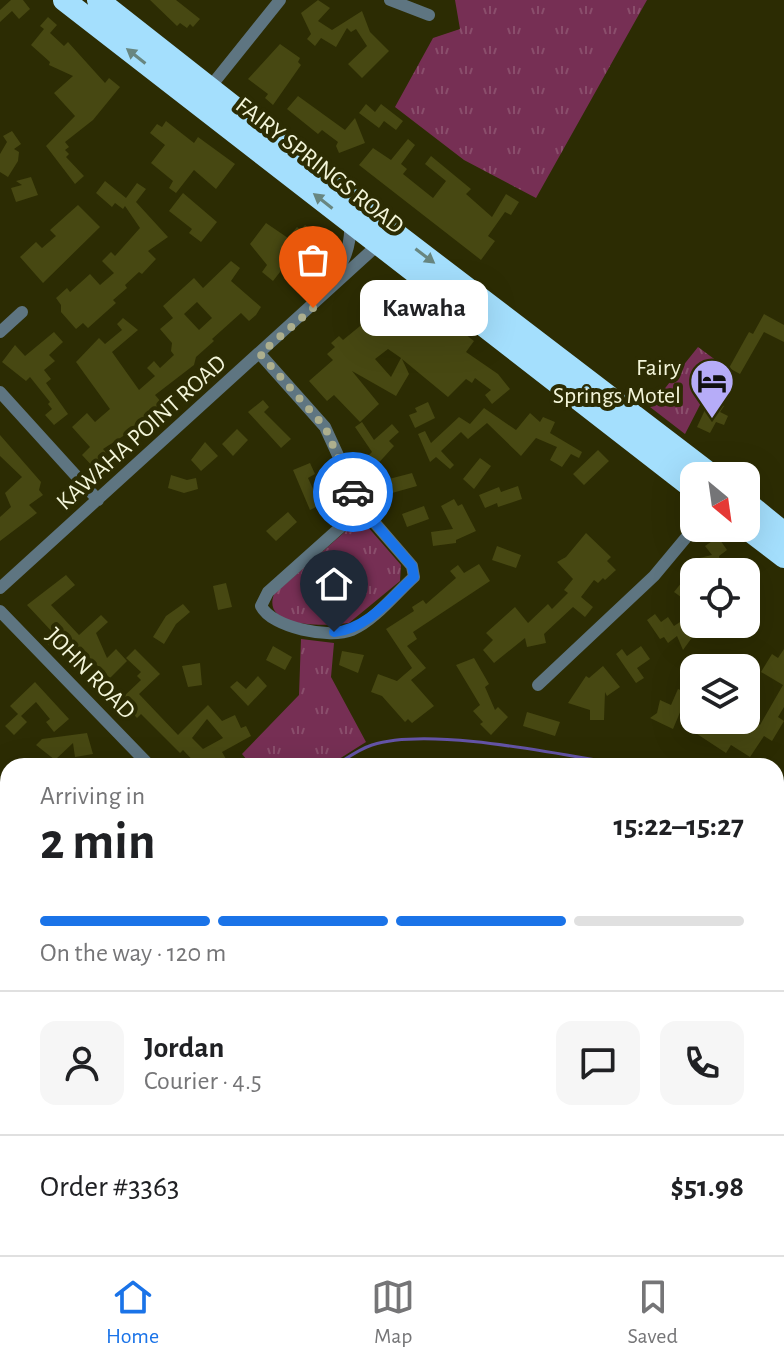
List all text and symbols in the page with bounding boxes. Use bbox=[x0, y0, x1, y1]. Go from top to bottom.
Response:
one-way arrow bbox=[126, 48, 146, 64]
street label: FAIRY SPRINGS ROAD bbox=[231, 93, 408, 239]
one-way arrow bbox=[313, 193, 333, 210]
pin bbox=[279, 226, 347, 308]
icon: bag bbox=[291, 238, 335, 282]
one-way arrow bbox=[415, 247, 436, 263]
callout: Kawaha bbox=[361, 280, 489, 336]
text: Kawaha bbox=[382, 295, 466, 321]
street label: KAWAHA POINT ROAD bbox=[52, 351, 231, 515]
place label: Fairy Springs Motel bbox=[553, 356, 681, 408]
hotel icon: Fairy Springs Motel bbox=[688, 357, 736, 420]
courier bbox=[313, 452, 393, 532]
north arrow bbox=[680, 462, 760, 542]
map controls bbox=[680, 462, 760, 734]
icon: car bbox=[331, 470, 375, 514]
pin bbox=[300, 550, 368, 632]
button: locate bbox=[680, 558, 760, 638]
icon: home bbox=[312, 562, 356, 606]
street label: JOHN ROAD bbox=[41, 623, 139, 724]
button: layers bbox=[680, 654, 760, 734]
text: Arriving in bbox=[40, 783, 145, 809]
text: 15:22–15:27 bbox=[614, 811, 744, 841]
text: 2 min bbox=[40, 816, 155, 868]
text: On the way · 120 m bbox=[40, 940, 226, 966]
button: person bbox=[40, 1021, 124, 1105]
button: chat bbox=[556, 1021, 640, 1105]
button: phone bbox=[660, 1021, 744, 1105]
text: Jordan bbox=[144, 1033, 224, 1063]
text: Courier · 4.5 bbox=[144, 1068, 262, 1094]
text: Order #3363 bbox=[40, 1172, 179, 1202]
text: $51.98 bbox=[671, 1172, 744, 1202]
tab: Home bbox=[106, 1275, 159, 1349]
tab: Map bbox=[371, 1275, 415, 1349]
tab: Saved bbox=[628, 1275, 678, 1349]

